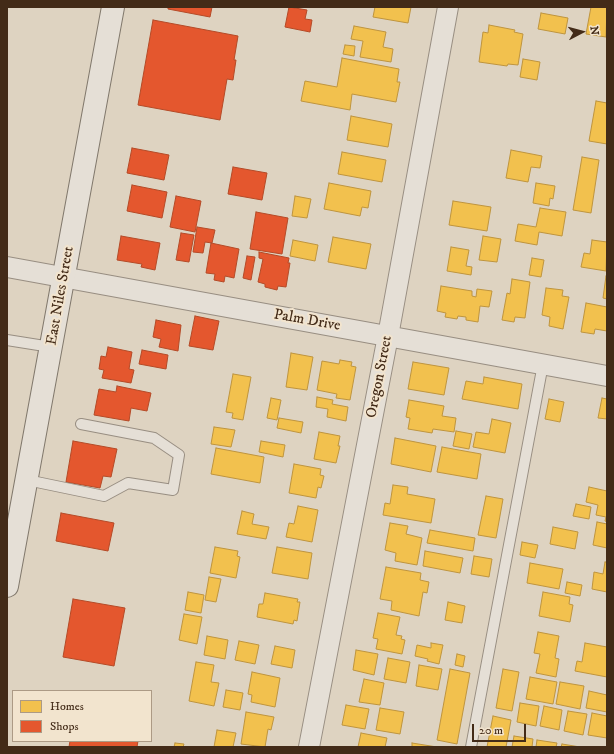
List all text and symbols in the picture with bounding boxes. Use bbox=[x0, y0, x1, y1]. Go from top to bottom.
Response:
north arrow bbox=[562, 12, 602, 52]
text: N bbox=[587, 26, 601, 36]
street label: East Niles Street bbox=[43, 245, 79, 347]
street label: Palm Drive bbox=[272, 306, 342, 336]
street label: Oregon Street bbox=[363, 334, 397, 420]
legend bbox=[12, 690, 152, 742]
text: Homes bbox=[50, 699, 84, 714]
scale bar bbox=[474, 716, 528, 742]
text: Shops bbox=[50, 719, 78, 734]
text: 20 m bbox=[479, 723, 503, 738]

